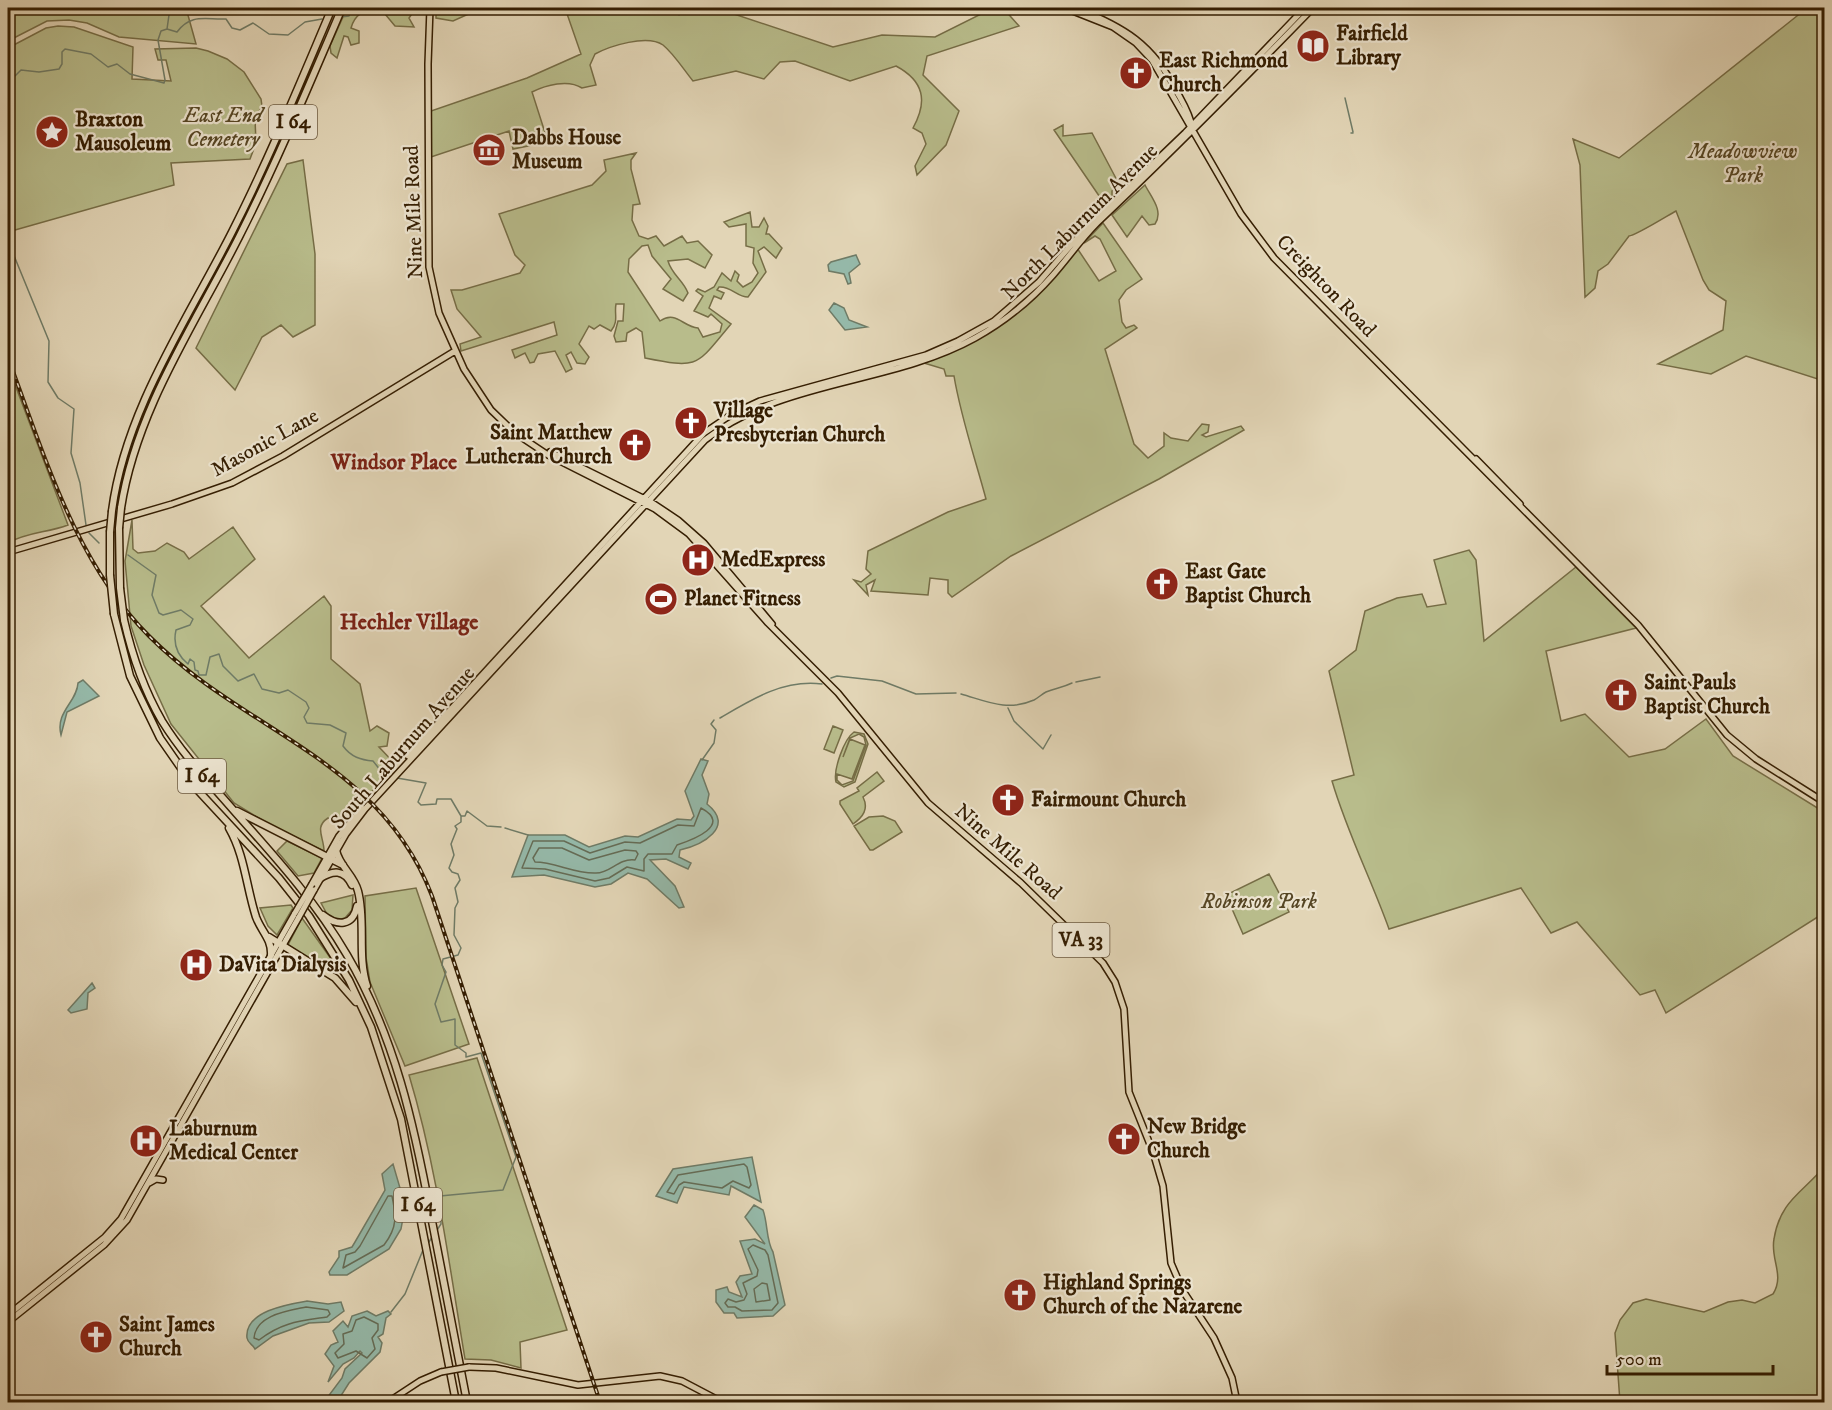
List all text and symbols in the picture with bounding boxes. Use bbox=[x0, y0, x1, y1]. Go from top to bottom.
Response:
place label: Fairfield Library bbox=[1336, 21, 1408, 71]
library icon: Fairfield Library bbox=[1295, 28, 1331, 64]
place label: East Richmond Church bbox=[1159, 48, 1288, 98]
church icon: East Richmond Church bbox=[1118, 55, 1154, 91]
park label: East End Cemetery bbox=[183, 103, 266, 153]
road number: I 64 bbox=[269, 105, 317, 139]
place label: Braxton Mausoleum bbox=[75, 107, 171, 157]
place icon: Braxton Mausoleum bbox=[34, 114, 70, 150]
place label: Dabbs House Museum bbox=[512, 125, 621, 175]
museum icon: Dabbs House Museum bbox=[471, 132, 507, 168]
street label: North Laburnum Avenue bbox=[996, 138, 1164, 306]
park label: Meadowview Park bbox=[1687, 139, 1797, 189]
street label: Nine Mile Road bbox=[399, 144, 429, 279]
street label: Creighton Road bbox=[1271, 229, 1382, 343]
place label: Village Presbyterian Church bbox=[713, 398, 886, 448]
street label: Masonic Lane bbox=[207, 403, 324, 483]
church icon: Village Presbyterian Church bbox=[673, 405, 709, 441]
place label: Saint Matthew Lutheran Church bbox=[465, 420, 613, 470]
church icon: Saint Matthew Lutheran Church bbox=[617, 427, 653, 463]
district label: Windsor Place bbox=[330, 449, 457, 476]
hospital icon: MedExpress bbox=[680, 542, 716, 578]
place label: MedExpress bbox=[721, 547, 825, 573]
place label: East Gate Baptist Church bbox=[1185, 559, 1312, 609]
church icon: East Gate Baptist Church bbox=[1144, 566, 1180, 602]
sports icon: Planet Fitness bbox=[643, 581, 679, 617]
place label: Planet Fitness bbox=[684, 586, 801, 612]
district label: Hechler Village bbox=[340, 609, 478, 636]
street label: South Laburnum Avenue bbox=[325, 661, 481, 835]
place label: Saint Pauls Baptist Church bbox=[1644, 670, 1771, 720]
church icon: Saint Pauls Baptist Church bbox=[1603, 677, 1639, 713]
road number: I 64 bbox=[178, 759, 226, 793]
church icon: Fairmount Church bbox=[990, 782, 1026, 818]
place label: Fairmount Church bbox=[1031, 787, 1187, 813]
street label: Nine Mile Road bbox=[949, 798, 1067, 906]
park label: Robinson Park bbox=[1200, 889, 1317, 915]
road number: VA 33 bbox=[1052, 923, 1110, 957]
hospital icon: DaVita Dialysis bbox=[178, 947, 214, 983]
place label: DaVita Dialysis bbox=[219, 952, 347, 978]
place label: New Bridge Church bbox=[1147, 1114, 1247, 1164]
place label: Laburnum Medical Center bbox=[169, 1116, 299, 1166]
church icon: New Bridge Church bbox=[1106, 1121, 1142, 1157]
hospital icon: Laburnum Medical Center bbox=[128, 1123, 164, 1159]
road number: I 64 bbox=[394, 1188, 442, 1222]
place label: Highland Springs Church of the Nazarene bbox=[1043, 1270, 1243, 1320]
church icon: Highland Springs Church of the Nazarene bbox=[1002, 1277, 1038, 1313]
place label: Saint James Church bbox=[119, 1312, 215, 1362]
church icon: Saint James Church bbox=[78, 1319, 114, 1355]
scale bar bbox=[1607, 1338, 1774, 1376]
text: 500 m bbox=[1616, 1349, 1662, 1371]

